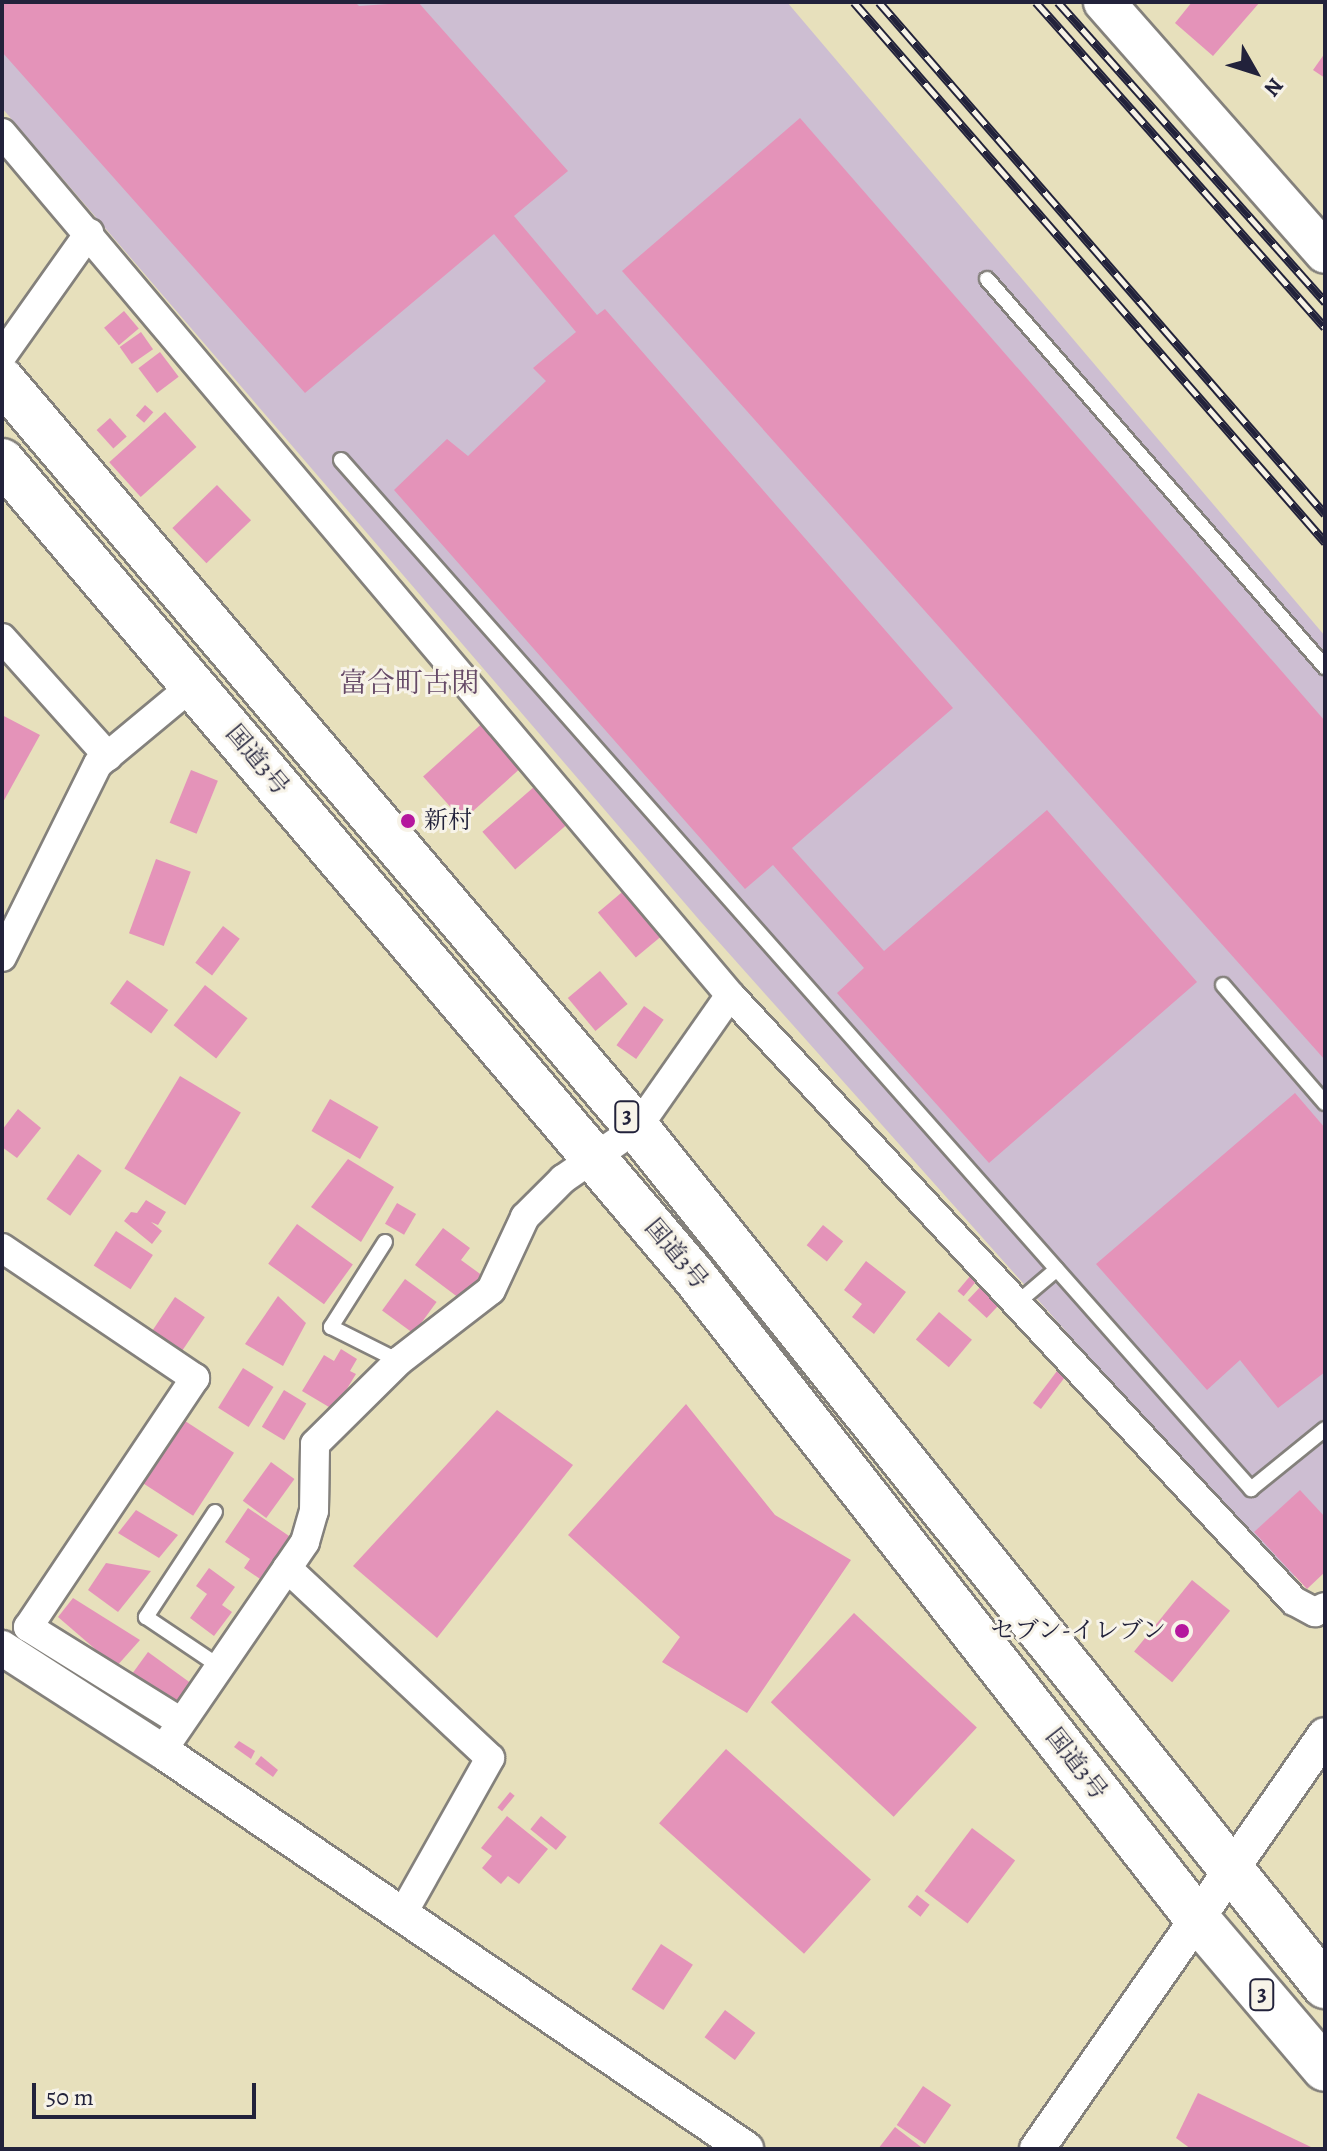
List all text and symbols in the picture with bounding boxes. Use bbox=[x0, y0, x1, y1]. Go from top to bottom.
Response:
north arrow bbox=[1215, 32, 1295, 112]
text: N bbox=[1257, 71, 1290, 103]
district label: 富合町古閑 bbox=[339, 666, 479, 700]
street label: 国道3号 bbox=[220, 719, 294, 801]
place label: 新村 bbox=[424, 807, 472, 835]
marker: 新村 bbox=[399, 812, 417, 830]
road number: 3 bbox=[613, 1099, 641, 1135]
street label: 国道3号 bbox=[639, 1213, 713, 1295]
place label: セブン-イレブン bbox=[989, 1617, 1166, 1645]
marker: セブン-イレブン bbox=[1173, 1622, 1191, 1640]
street label: 国道3号 bbox=[1039, 1723, 1113, 1805]
road number: 3 bbox=[1248, 1977, 1276, 2013]
scale bar bbox=[36, 2067, 260, 2117]
text: 50 m bbox=[46, 2081, 94, 2113]

